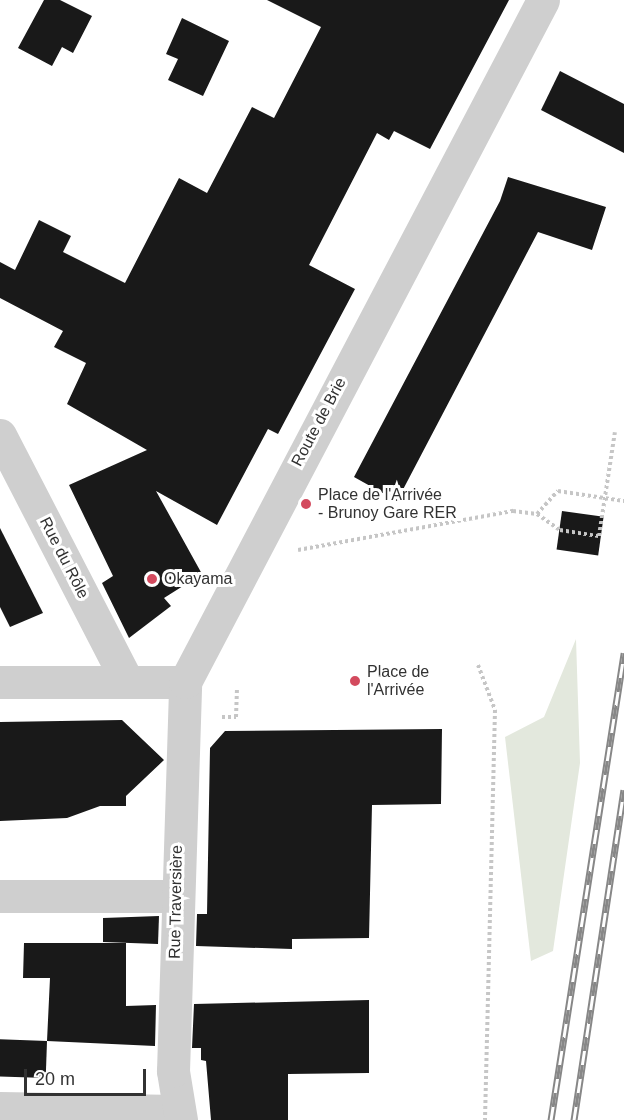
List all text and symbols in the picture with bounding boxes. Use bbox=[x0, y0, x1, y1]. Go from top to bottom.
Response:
street label: Route de Brie bbox=[288, 374, 350, 470]
place label: Place de l'Arrivée - Brunoy Gare RER bbox=[318, 485, 457, 523]
marker: Place de l'Arrivée - Brunoy Gare RER bbox=[299, 497, 313, 511]
street label: Rue du Rôle bbox=[35, 514, 93, 602]
place label: Okayama bbox=[164, 569, 232, 589]
marker: Okayama bbox=[145, 572, 159, 586]
place label: Place de l'Arrivée bbox=[367, 662, 429, 700]
marker: Place de l'Arrivée bbox=[348, 674, 362, 688]
street label: Rue Traversière bbox=[165, 845, 187, 959]
scale bar bbox=[27, 1057, 148, 1095]
text: 20 m bbox=[35, 1069, 75, 1089]

